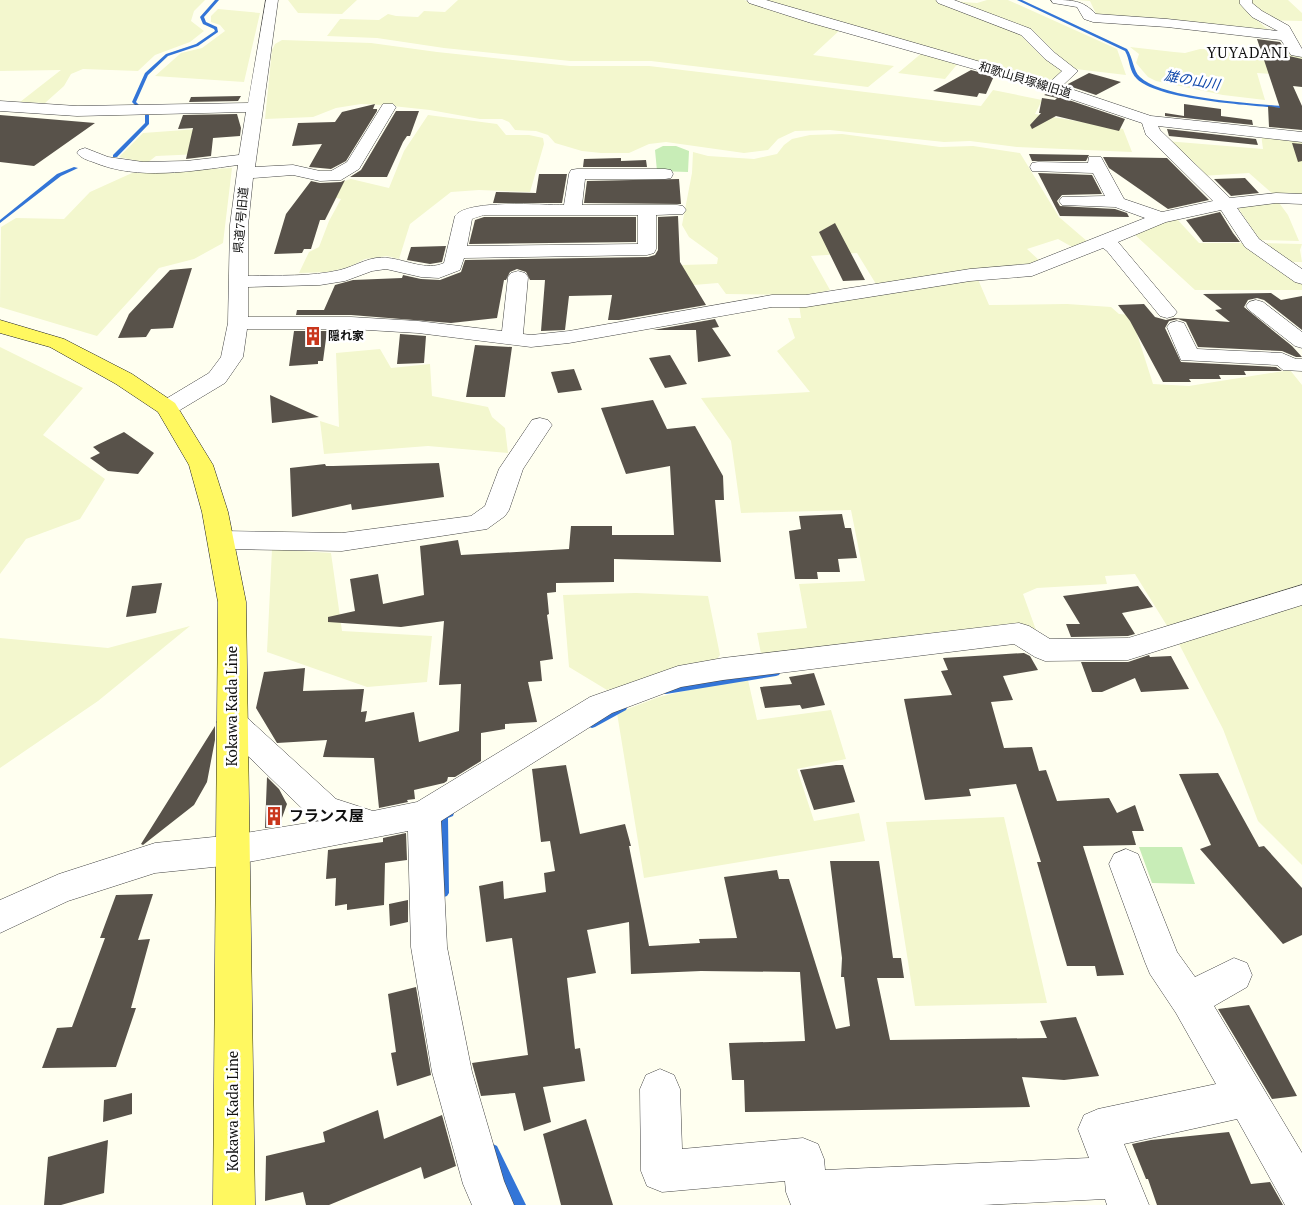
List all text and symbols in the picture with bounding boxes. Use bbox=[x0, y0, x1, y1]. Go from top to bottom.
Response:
district label: YUYADANI bbox=[1207, 42, 1289, 62]
street label: 和歌山貝塚線旧道 bbox=[977, 58, 1073, 101]
water label: 雄の山川 bbox=[1163, 65, 1223, 94]
street label: 県道7号旧道 bbox=[230, 186, 251, 254]
building icon: 隠れ家 bbox=[302, 325, 324, 347]
place label: 隠れ家 bbox=[328, 328, 364, 343]
street label: Kokawa Kada Line bbox=[221, 646, 241, 766]
building icon: フランス屋 bbox=[263, 805, 285, 827]
place label: フランス屋 bbox=[289, 805, 364, 825]
street label: Kokawa Kada Line bbox=[222, 1051, 242, 1171]

